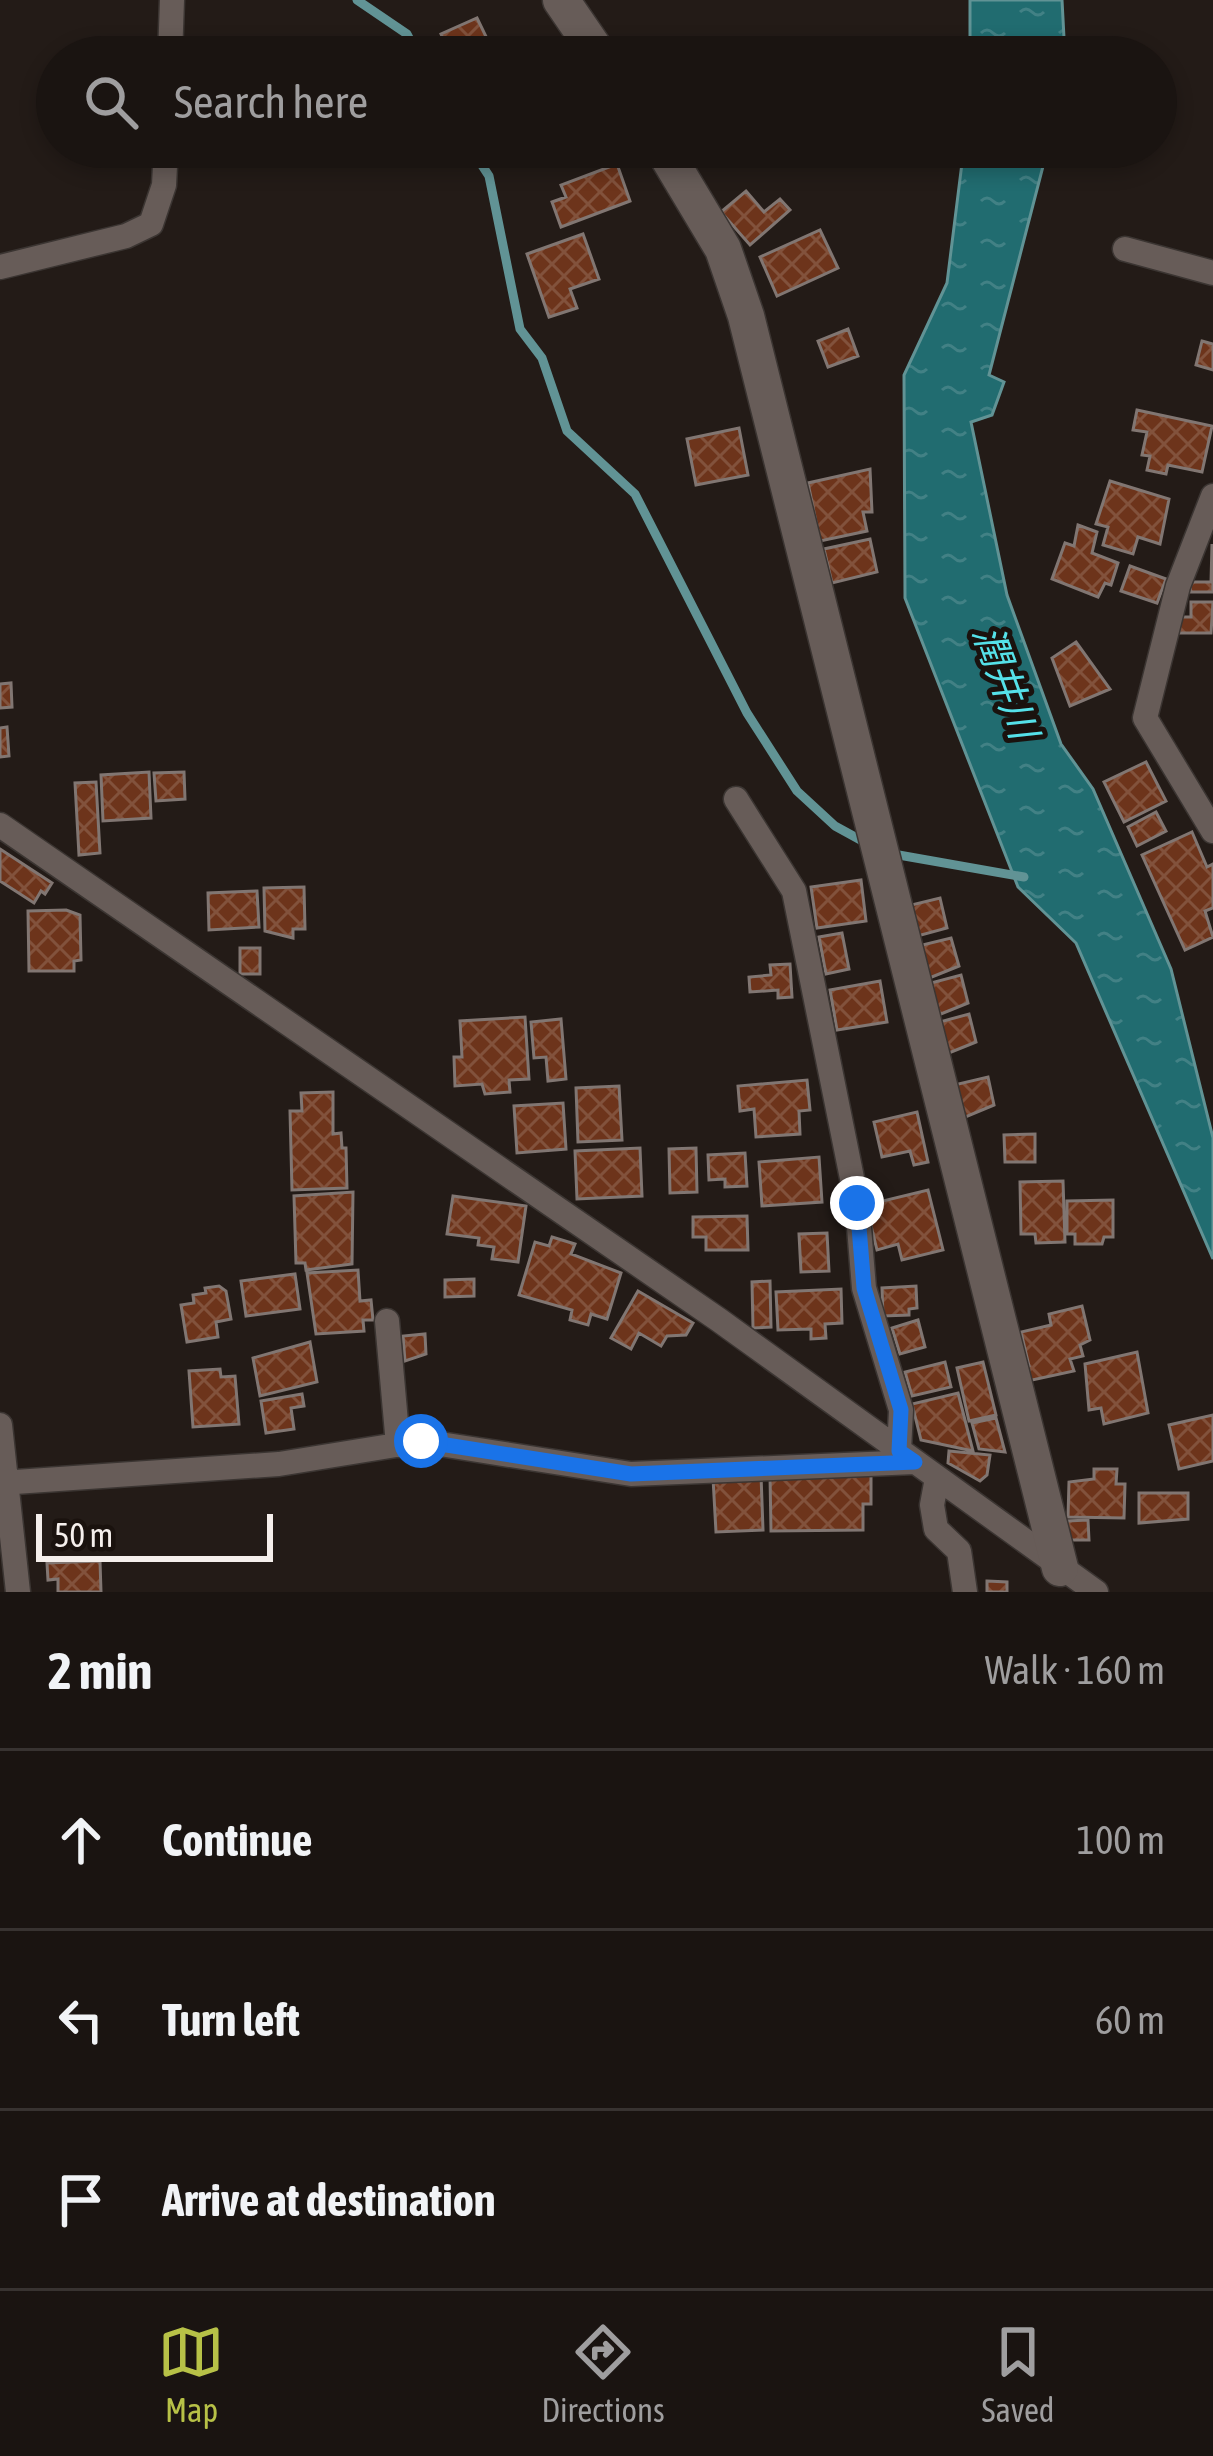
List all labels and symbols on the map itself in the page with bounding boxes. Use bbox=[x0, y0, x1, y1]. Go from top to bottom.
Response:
water label: 潤井川 bbox=[965, 619, 1048, 748]
route end bbox=[830, 1176, 884, 1230]
route start bbox=[394, 1414, 448, 1468]
scale bar bbox=[36, 1508, 273, 1561]

